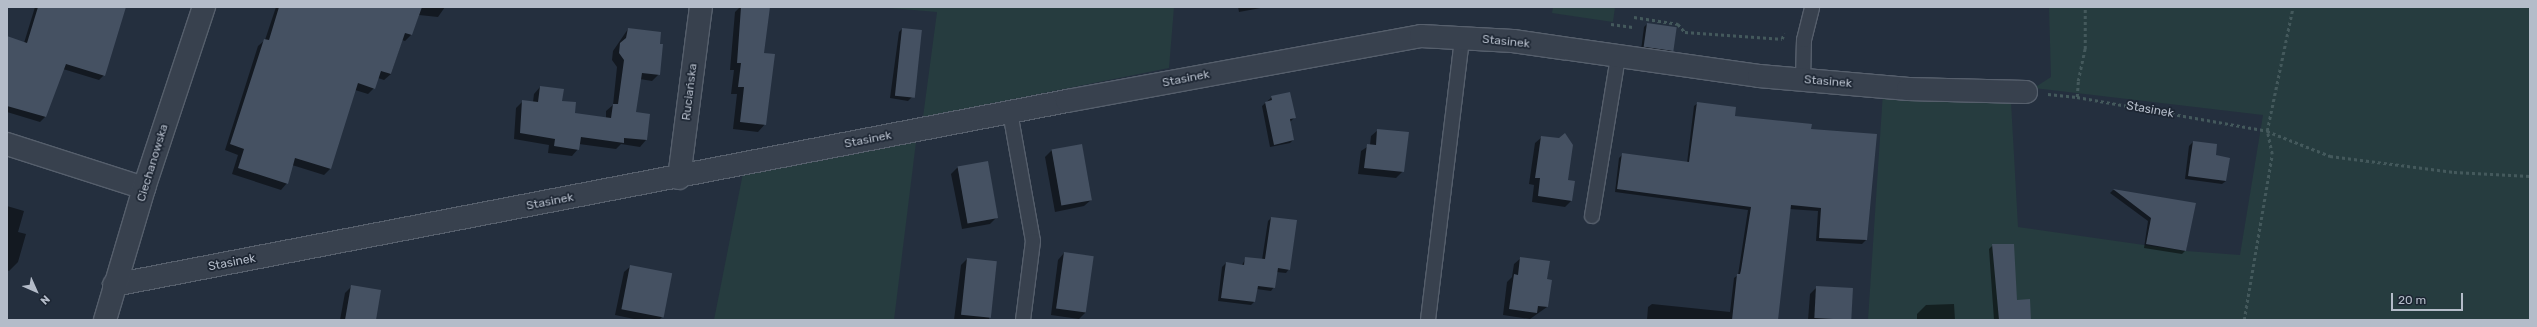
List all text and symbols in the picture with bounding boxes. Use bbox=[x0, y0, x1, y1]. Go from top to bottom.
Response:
street label: Stasinek bbox=[1481, 32, 1531, 52]
street label: Ruciańska bbox=[679, 63, 701, 121]
street label: Stasinek bbox=[1161, 67, 1211, 91]
street label: Stasinek bbox=[1803, 73, 1853, 91]
street label: Stasinek bbox=[2125, 99, 2175, 121]
street label: Ciechanowska bbox=[134, 122, 172, 204]
street label: Stasinek bbox=[843, 128, 893, 152]
street label: Stasinek bbox=[525, 190, 575, 214]
street label: Stasinek bbox=[207, 251, 257, 275]
north arrow bbox=[16, 271, 56, 311]
scale bar bbox=[2393, 285, 2465, 311]
text: N bbox=[37, 292, 52, 307]
text: 20 m bbox=[2398, 293, 2426, 307]

